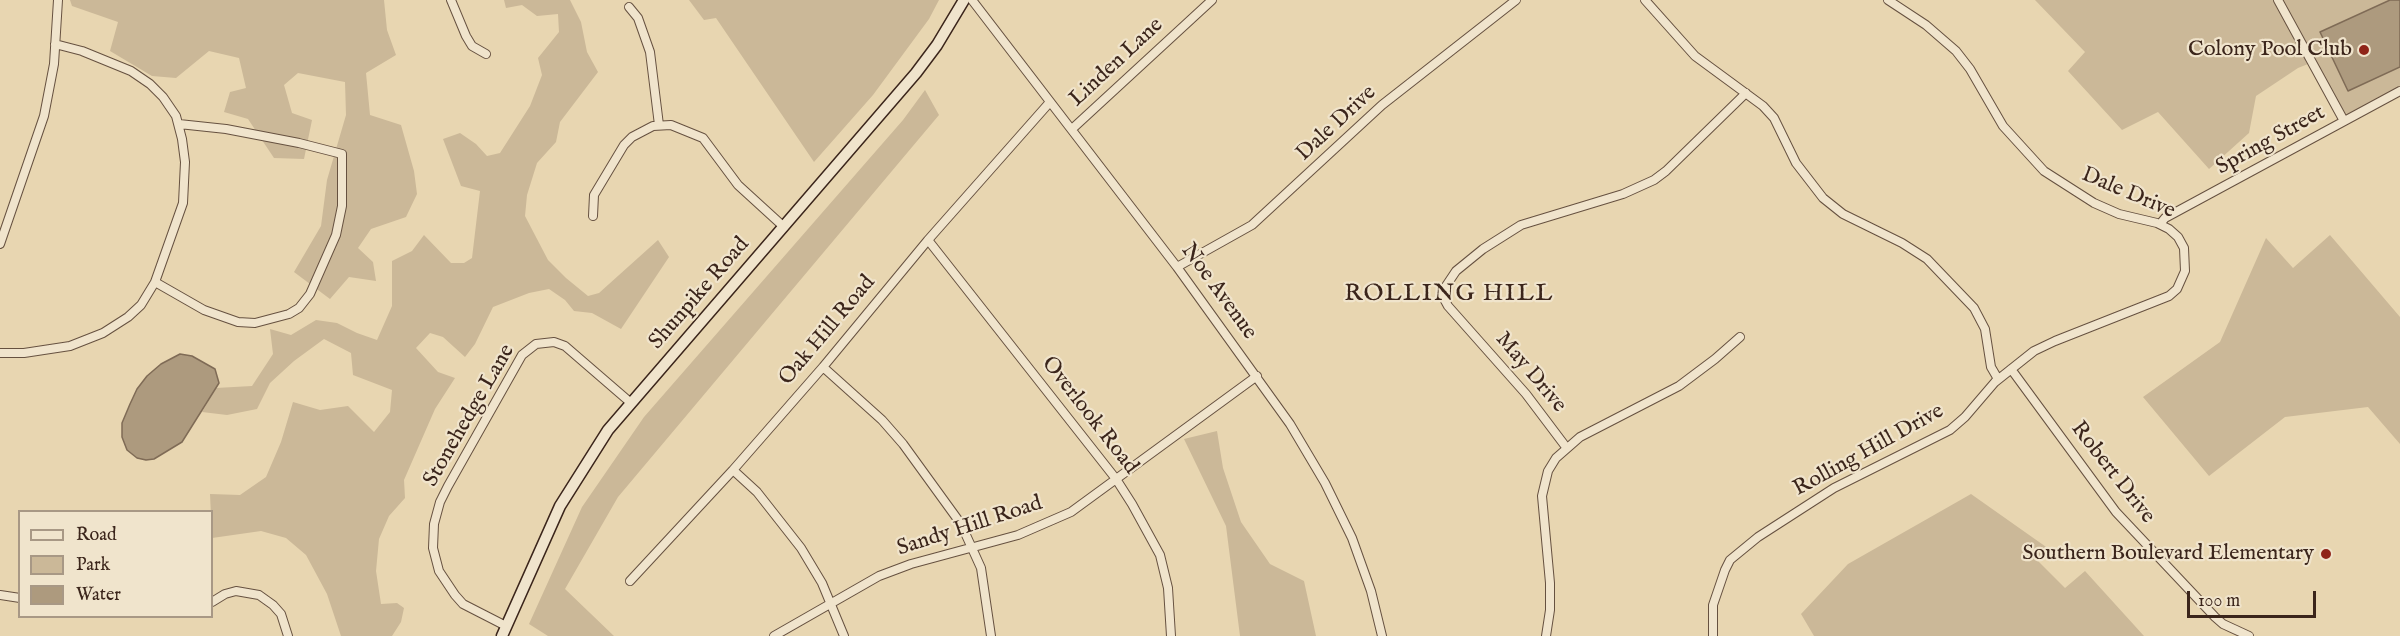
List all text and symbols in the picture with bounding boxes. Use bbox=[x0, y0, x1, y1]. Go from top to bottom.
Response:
street label: Linden Lane bbox=[1065, 13, 1169, 113]
place label: Colony Pool Club bbox=[2188, 37, 2352, 63]
marker: Colony Pool Club bbox=[2357, 43, 2371, 57]
street label: Dale Drive bbox=[1292, 81, 1382, 167]
street label: Spring Street bbox=[2212, 100, 2330, 182]
street label: Dale Drive bbox=[2077, 162, 2179, 226]
street label: Shunpike Road bbox=[644, 233, 756, 355]
street label: Noe Avenue bbox=[1174, 239, 1262, 345]
street label: Oak Hill Road bbox=[774, 271, 882, 391]
district label: ROLLING HILL bbox=[1344, 281, 1554, 309]
street label: May Drive bbox=[1489, 327, 1571, 419]
street label: Stonehedge Lane bbox=[419, 340, 521, 492]
street label: Overlook Road bbox=[1035, 352, 1143, 480]
street label: Rolling Hill Drive bbox=[1789, 399, 1949, 503]
street label: Robert Drive bbox=[2064, 417, 2160, 529]
street label: Sandy Hill Road bbox=[894, 491, 1046, 563]
legend bbox=[18, 510, 213, 618]
text: Road bbox=[76, 524, 117, 547]
place label: Southern Boulevard Elementary bbox=[2022, 541, 2314, 567]
marker: Southern Boulevard Elementary bbox=[2319, 547, 2333, 561]
text: Park bbox=[76, 554, 110, 577]
scale bar bbox=[2190, 579, 2319, 617]
text: Water bbox=[76, 584, 121, 607]
text: 100 m bbox=[2198, 590, 2240, 613]

